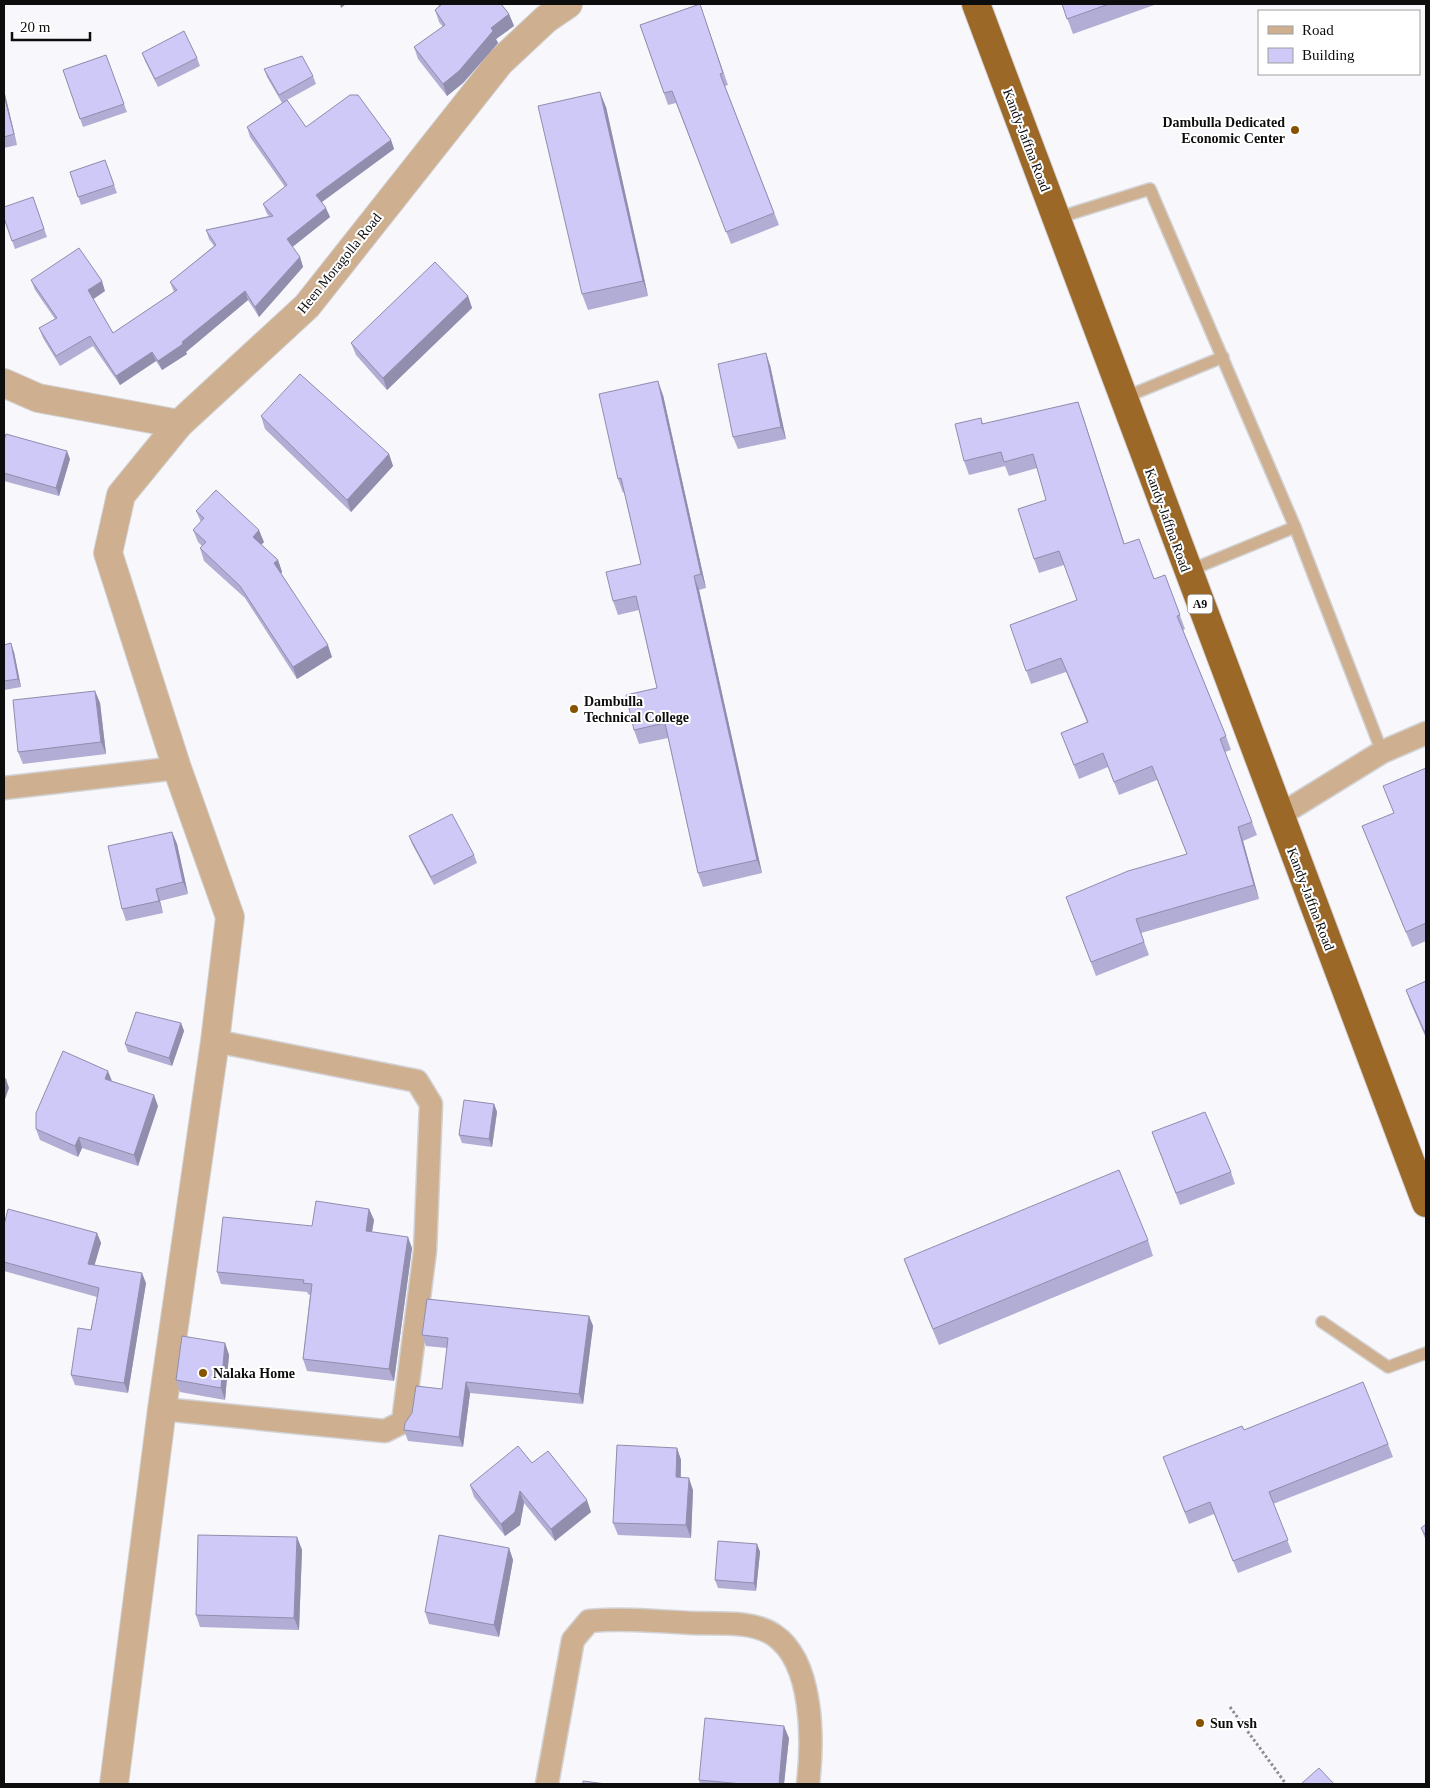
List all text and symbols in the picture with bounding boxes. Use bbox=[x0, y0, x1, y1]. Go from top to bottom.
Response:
scale bar bbox=[12, 10, 90, 42]
legend bbox=[1258, 10, 1420, 75]
text: 20 m bbox=[20, 19, 51, 35]
text: Road bbox=[1302, 22, 1334, 38]
text: Building bbox=[1302, 47, 1355, 63]
street label: Kandy-Jaffna Road bbox=[1000, 87, 1053, 194]
place label: Dambulla Dedicated Economic Center bbox=[1163, 115, 1285, 146]
marker: Dambulla Dedicated Economic Center bbox=[1289, 124, 1301, 136]
street label: Heen Moragolla Road bbox=[294, 210, 384, 316]
street label: Kandy-Jaffna Road bbox=[1142, 466, 1193, 574]
road number: A9 bbox=[1188, 594, 1212, 614]
place label: Dambulla Technical College bbox=[584, 694, 689, 725]
marker: Dambulla Technical College bbox=[568, 703, 580, 715]
street label: Kandy-Jaffna Road bbox=[1284, 846, 1337, 953]
place label: Nalaka Home bbox=[213, 1366, 295, 1381]
marker: Nalaka Home bbox=[197, 1367, 209, 1379]
place label: Sun vsh bbox=[1210, 1716, 1257, 1731]
marker: Sun vsh bbox=[1194, 1717, 1206, 1729]

